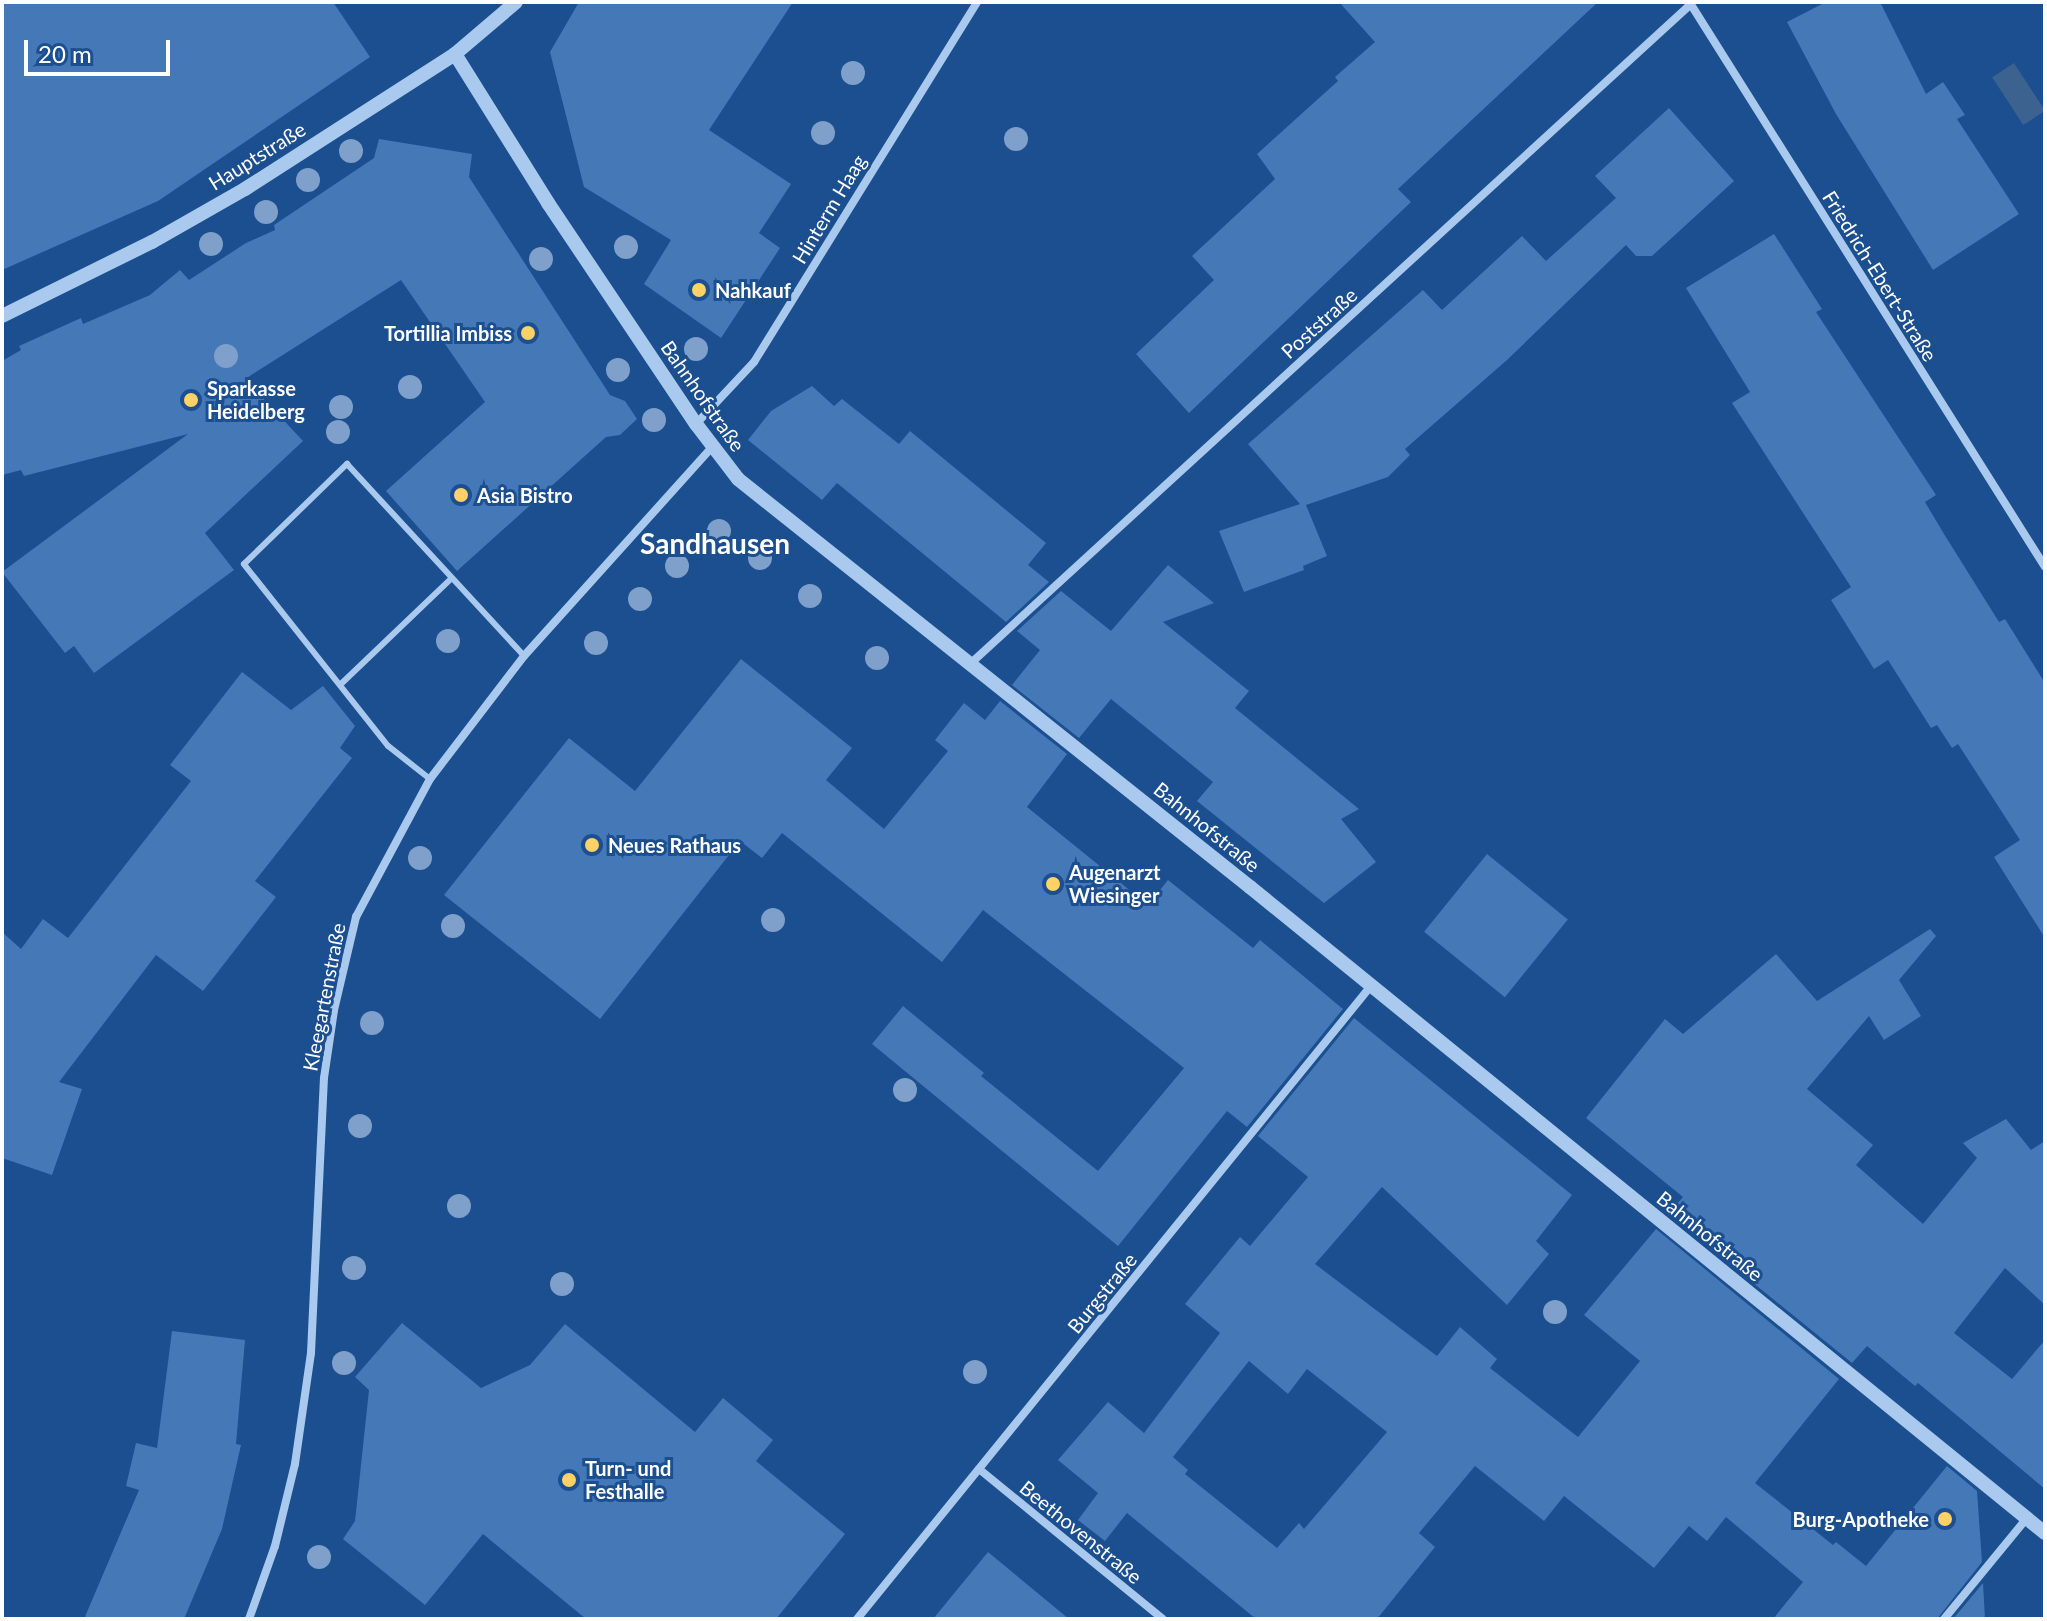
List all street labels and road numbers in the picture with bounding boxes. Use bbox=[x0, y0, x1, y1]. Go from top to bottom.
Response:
street label: Hauptstraße bbox=[204, 117, 310, 195]
street label: Hinterm Haag bbox=[787, 150, 871, 268]
street label: Friedrich-Ebert-Straße bbox=[1818, 186, 1942, 366]
street label: Poststraße bbox=[1276, 283, 1362, 363]
street label: Bahnhofstraße bbox=[656, 336, 750, 456]
street label: Bahnhofstraße bbox=[1149, 777, 1265, 877]
street label: Kleegartenstraße bbox=[298, 921, 350, 1073]
street label: Bahnhofstraße bbox=[1652, 1186, 1768, 1286]
street label: Burgstraße bbox=[1062, 1248, 1142, 1338]
street label: Beethovenstraße bbox=[1015, 1475, 1147, 1589]

